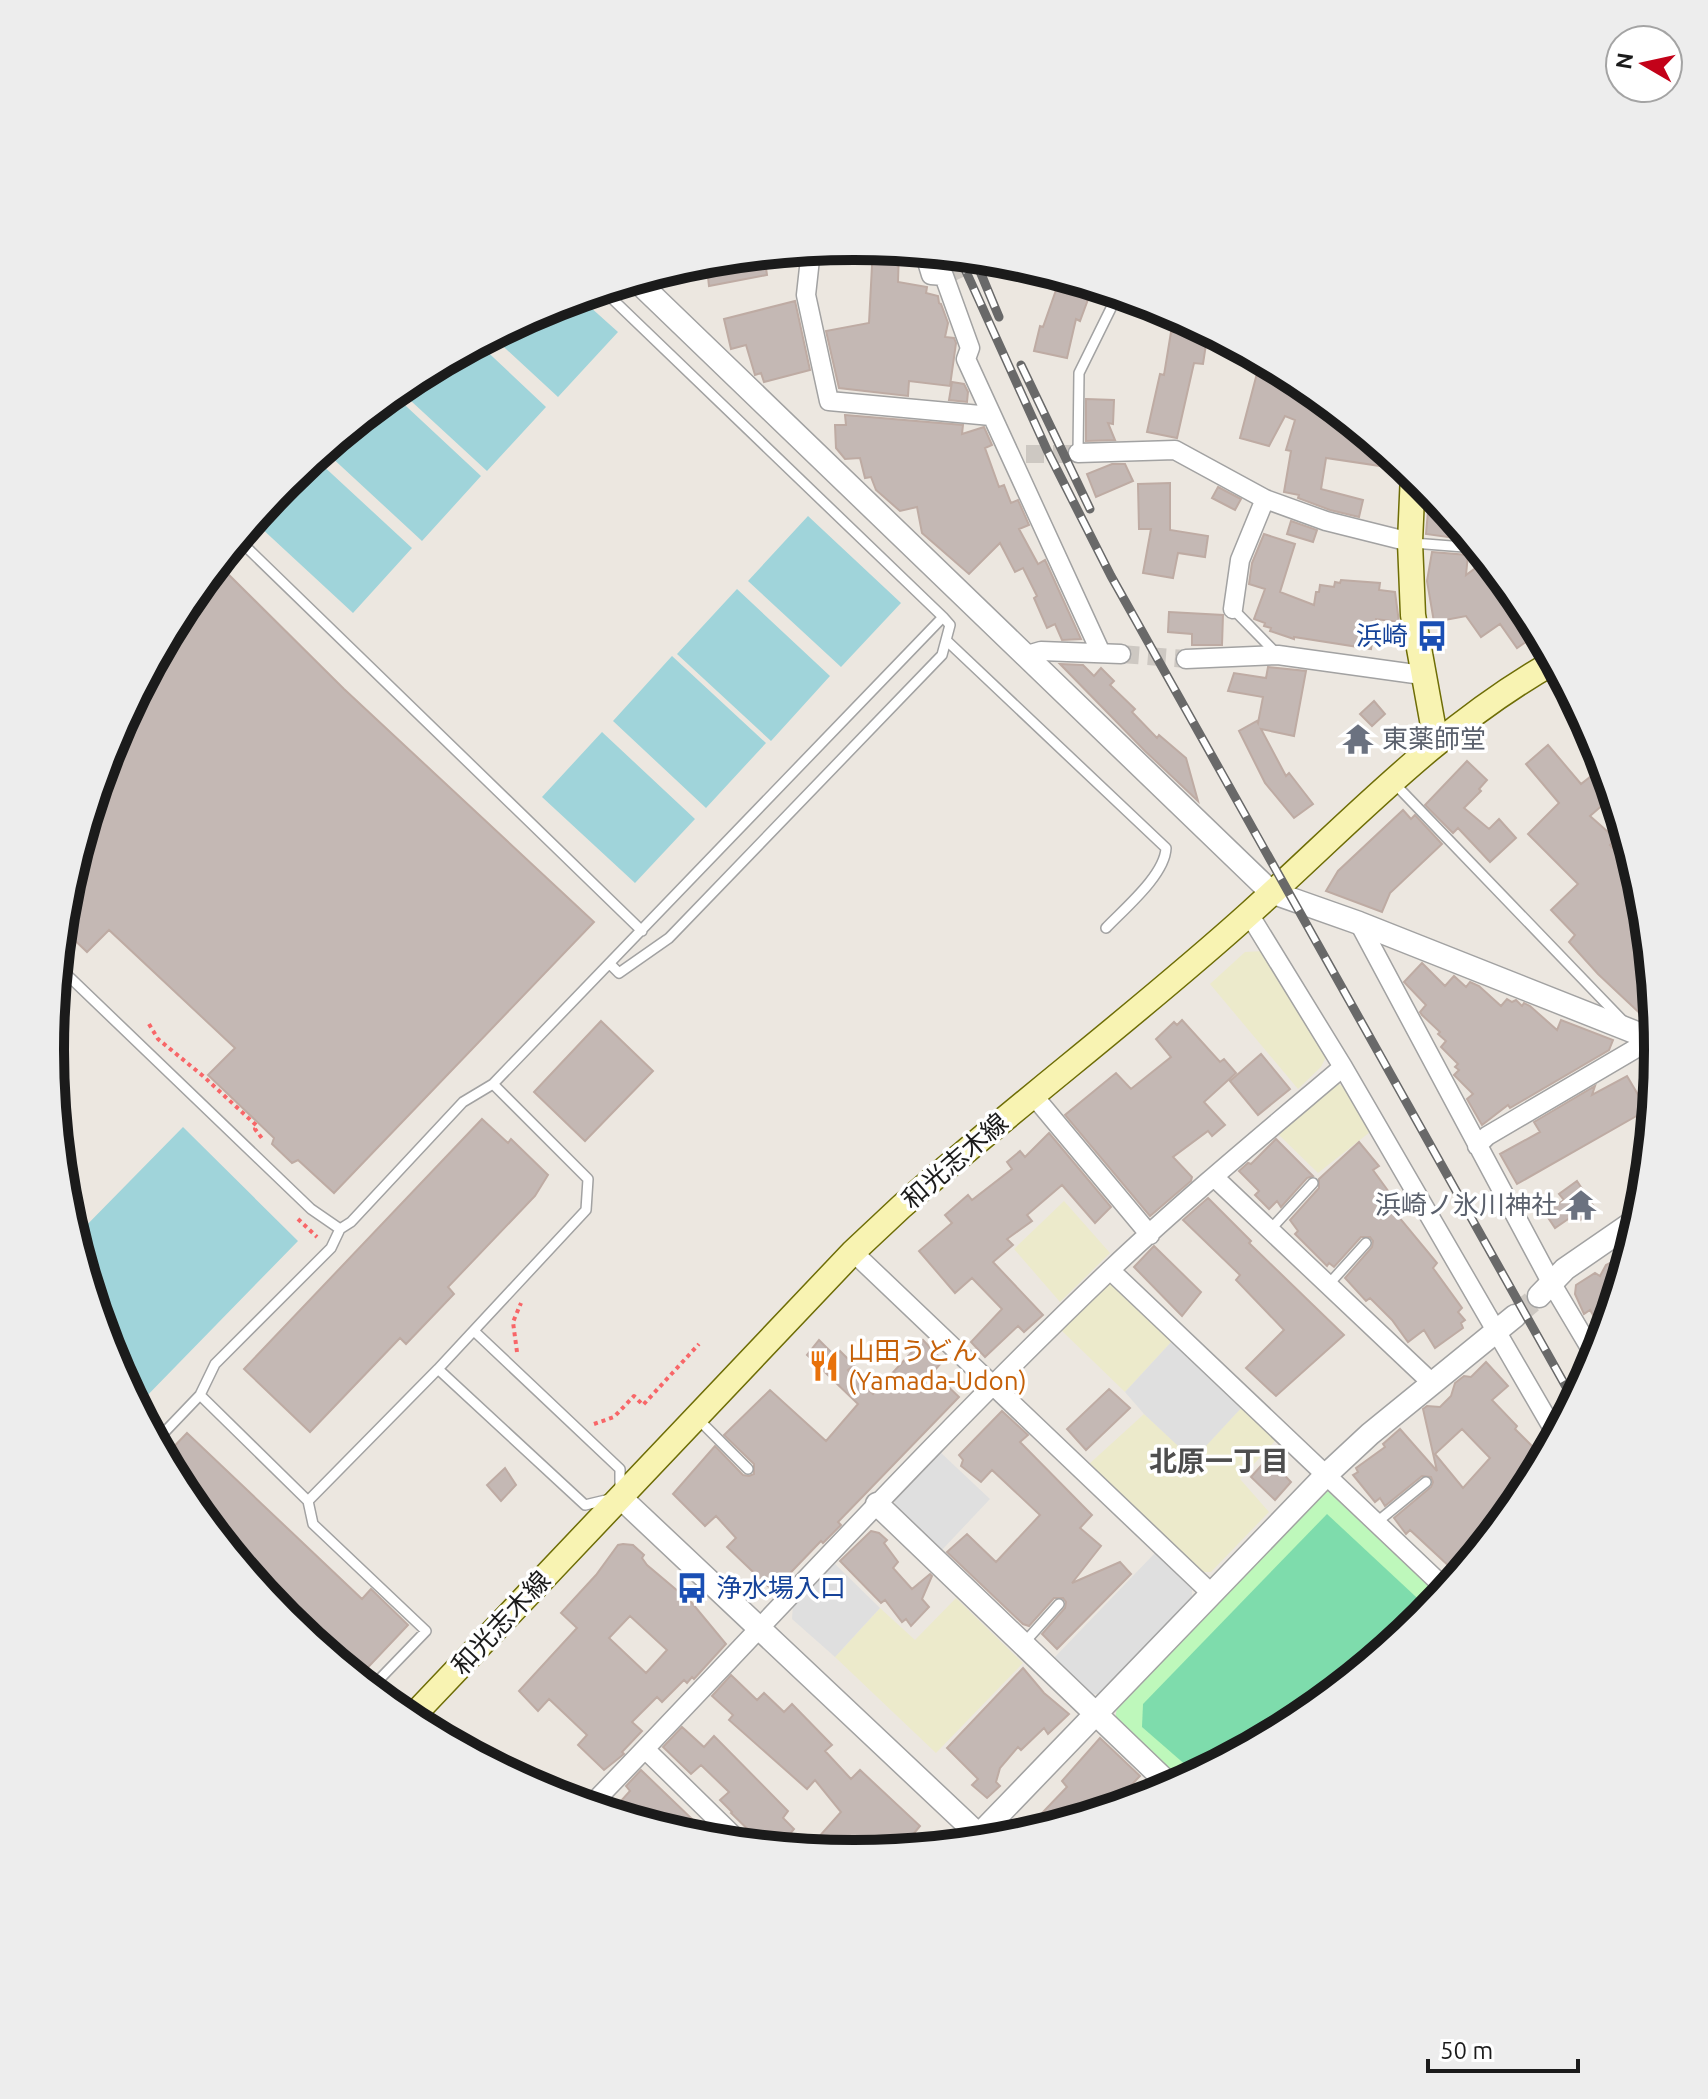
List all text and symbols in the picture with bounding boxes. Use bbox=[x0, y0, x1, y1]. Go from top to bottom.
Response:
north arrow bbox=[1604, 24, 1684, 104]
text: N bbox=[1610, 51, 1637, 71]
bus stop icon: 浜崎 bbox=[1415, 619, 1449, 653]
place label: 浜崎 bbox=[1356, 621, 1408, 650]
temple icon: 東薬師堂 bbox=[1341, 722, 1375, 756]
place label: 東薬師堂 bbox=[1382, 724, 1486, 753]
street label: 和光志木線 bbox=[896, 1107, 1013, 1214]
temple icon: 浜崎ノ氷川神社 bbox=[1564, 1188, 1598, 1222]
place label: 浜崎ノ氷川神社 bbox=[1375, 1190, 1557, 1219]
place label: 山田うどん (Yamada-Udon) bbox=[848, 1336, 1027, 1395]
restaurant icon: 山田うどん (Yamada-Udon) bbox=[807, 1349, 841, 1383]
district label: 北原一丁目 bbox=[1149, 1445, 1289, 1476]
street label: 和光志木線 bbox=[446, 1565, 556, 1680]
bus stop icon: 浄水場入口 bbox=[675, 1571, 709, 1605]
place label: 浄水場入口 bbox=[716, 1573, 846, 1602]
scale bar bbox=[1428, 2023, 1578, 2073]
text: 50 m bbox=[1440, 2037, 1493, 2064]

